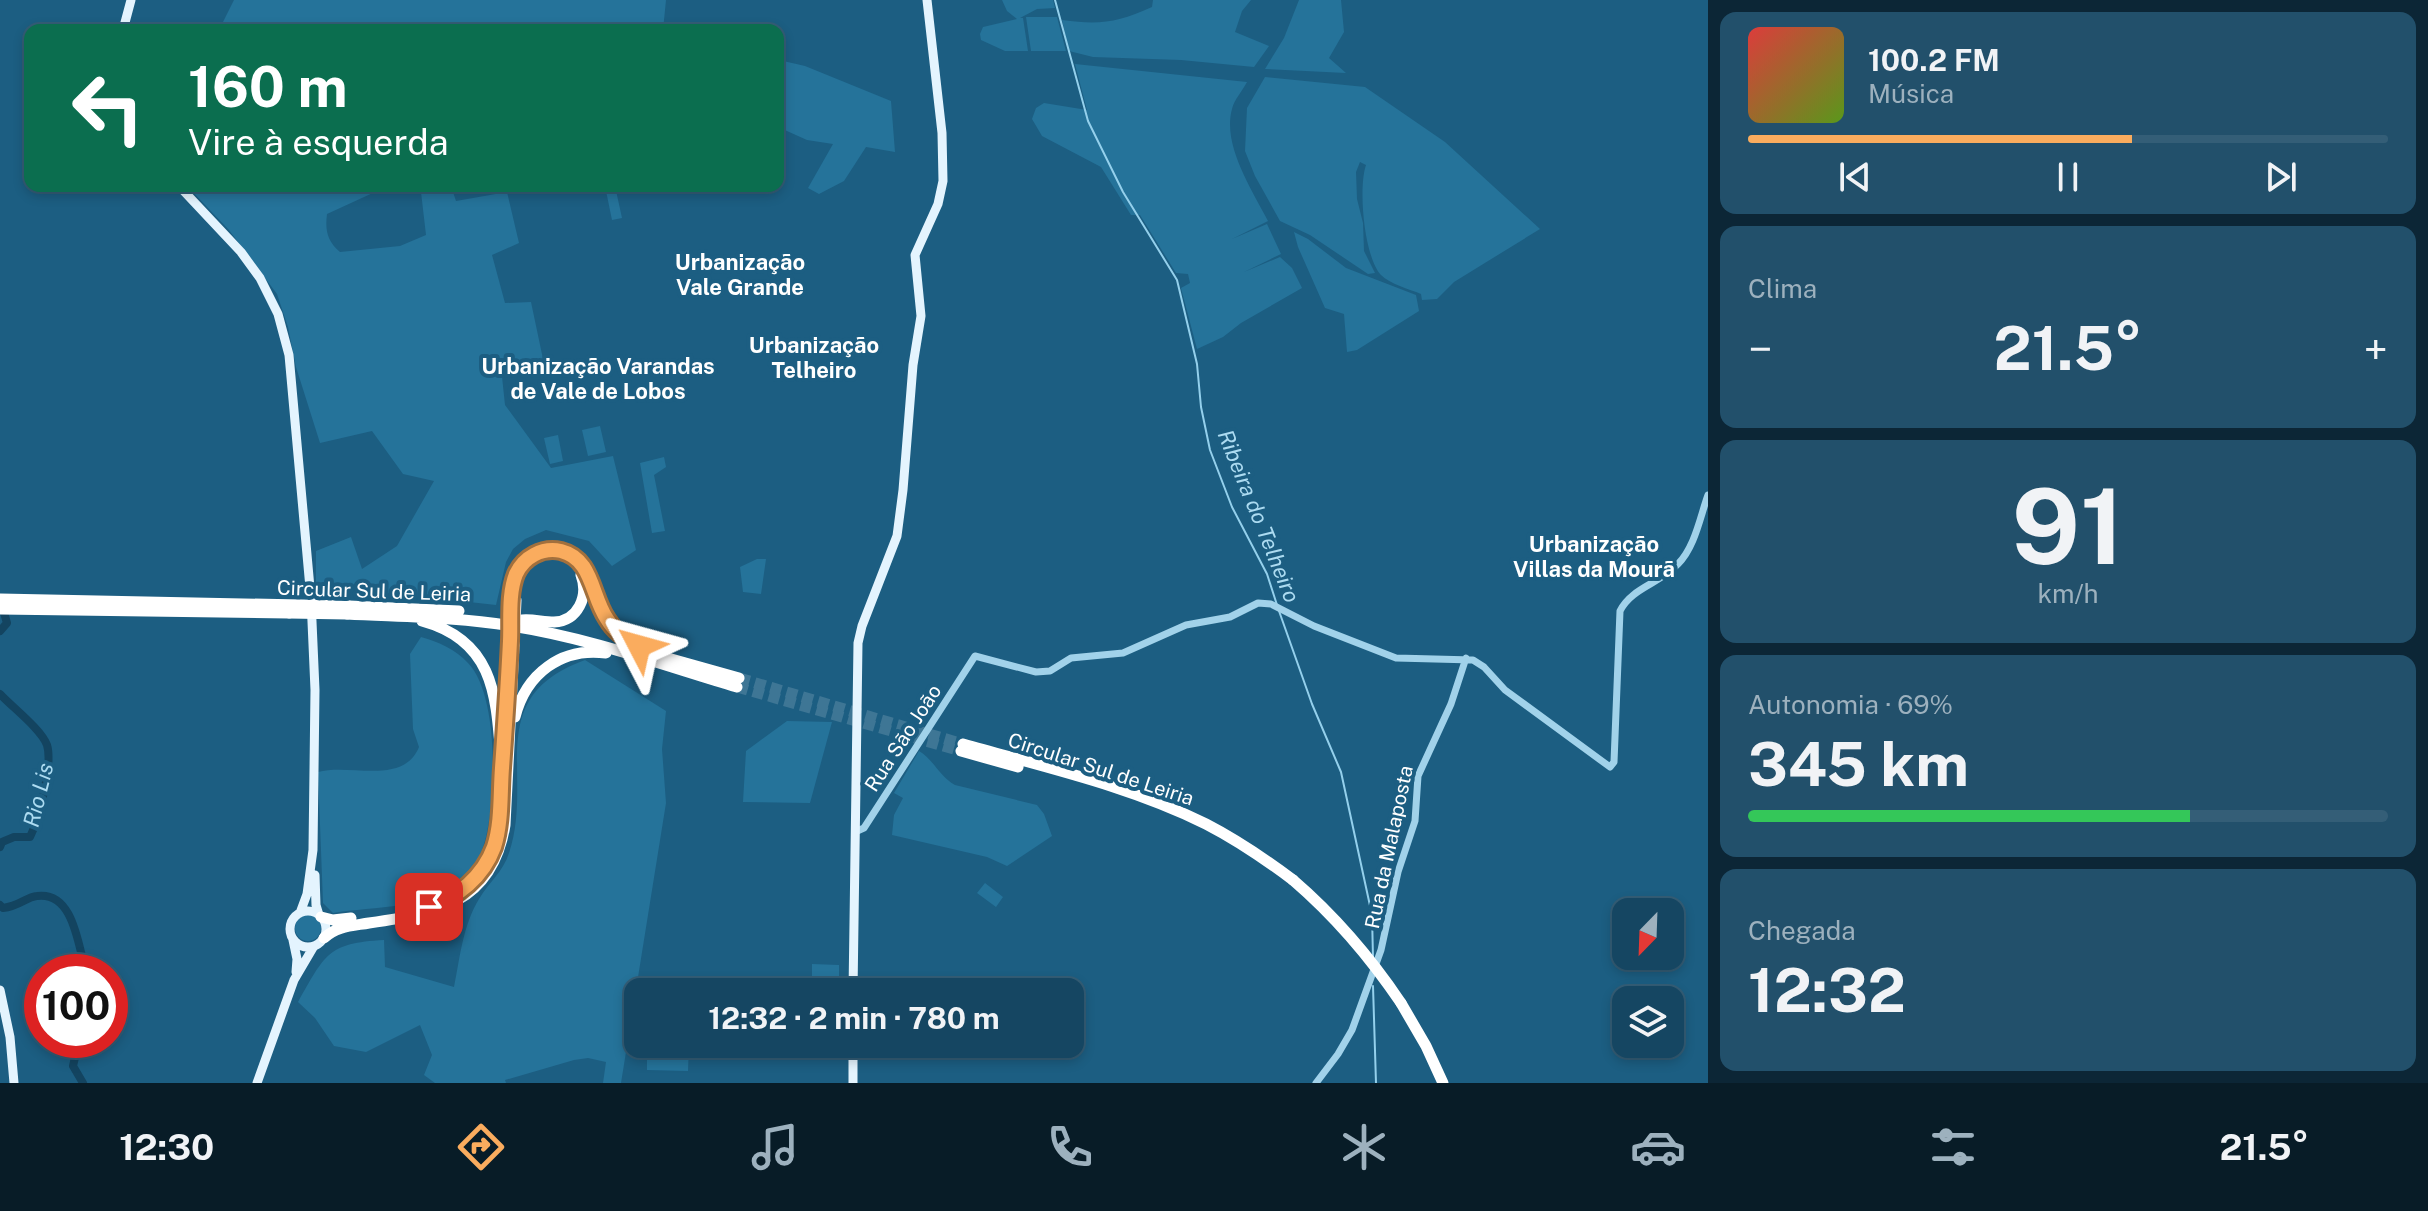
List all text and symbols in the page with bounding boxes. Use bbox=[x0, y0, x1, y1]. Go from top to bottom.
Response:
text: 100.2 FM bbox=[1868, 42, 2000, 78]
text: 160 m bbox=[188, 54, 348, 120]
icon: left bbox=[56, 56, 160, 160]
text: Música bbox=[1868, 78, 1954, 109]
text: Vire à esquerda bbox=[188, 121, 449, 163]
icon: previous bbox=[1833, 155, 1877, 199]
icon: pause bbox=[2046, 155, 2090, 199]
icon: next bbox=[2259, 155, 2303, 199]
district label: Urbanização Vale Grande bbox=[675, 249, 805, 300]
text: Clima bbox=[1748, 273, 1817, 304]
text: 21.5° bbox=[1994, 313, 2142, 384]
text: − bbox=[1748, 323, 1772, 375]
text: + bbox=[2364, 323, 2388, 375]
district label: Urbanização Telheiro bbox=[749, 332, 879, 383]
district label: Urbanização Varandas de Vale de Lobos bbox=[481, 353, 715, 404]
water label: Ribeira do Telheiro bbox=[1213, 426, 1306, 606]
text: 91 bbox=[2011, 465, 2125, 587]
district label: Urbanização Villas da Mourã bbox=[1513, 531, 1675, 582]
street label: Circular Sul de Leiria bbox=[277, 576, 471, 606]
text: km/h bbox=[2037, 578, 2099, 609]
position arrow bbox=[597, 604, 681, 688]
street label: Rua São João bbox=[860, 680, 946, 796]
text: Autonomia · 69% bbox=[1748, 689, 1953, 720]
street label: Circular Sul de Leiria bbox=[1005, 728, 1197, 810]
text: 345 km bbox=[1748, 729, 1969, 800]
water label: Rio Lis bbox=[18, 760, 59, 830]
street label: Rua da Malaposta bbox=[1360, 763, 1418, 931]
pin bbox=[395, 873, 463, 941]
icon: arrive bbox=[407, 885, 451, 929]
north arrow bbox=[1612, 898, 1684, 970]
map controls bbox=[1612, 898, 1684, 1058]
text: Chegada bbox=[1748, 915, 1856, 946]
speed limit sign: 100 bbox=[24, 954, 128, 1058]
text: 12:32 bbox=[1748, 955, 1906, 1026]
button: layers bbox=[1612, 986, 1684, 1058]
text: 12:32 · 2 min · 780 m bbox=[708, 1000, 1000, 1036]
icon: directions bbox=[453, 1119, 509, 1175]
icon: music bbox=[747, 1119, 803, 1175]
icon: phone bbox=[1042, 1119, 1098, 1175]
icon: climate bbox=[1336, 1119, 1392, 1175]
icon: car bbox=[1630, 1119, 1686, 1175]
icon: filters bbox=[1925, 1119, 1981, 1175]
text: 12:30 bbox=[119, 1126, 214, 1168]
text: 21.5° bbox=[2219, 1126, 2309, 1168]

